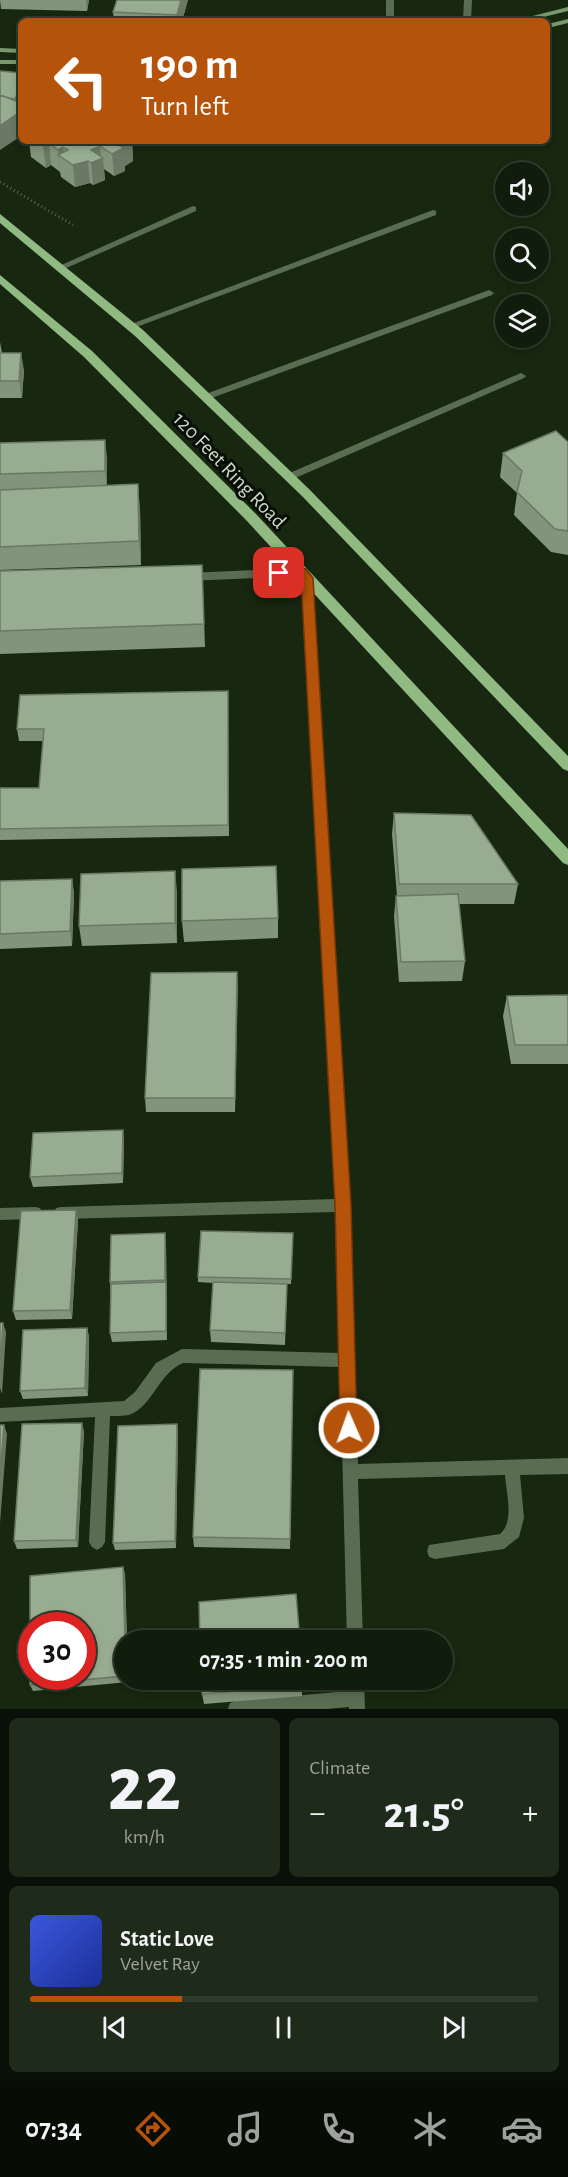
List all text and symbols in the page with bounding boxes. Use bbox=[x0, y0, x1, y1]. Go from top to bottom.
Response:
icon: left bbox=[42, 42, 120, 120]
text: 190 m bbox=[141, 44, 239, 86]
text: Turn left bbox=[141, 93, 229, 120]
map controls bbox=[495, 162, 549, 348]
button: sound bbox=[495, 162, 549, 216]
button: search bbox=[495, 228, 549, 282]
button: layers bbox=[495, 294, 549, 348]
street label: 120 Feet Ring Road bbox=[169, 408, 290, 532]
pin bbox=[253, 547, 304, 598]
icon: arrive bbox=[262, 556, 295, 589]
position arrow bbox=[317, 1396, 381, 1460]
speed limit sign: 30 bbox=[18, 1612, 96, 1690]
text: 07:35 · 1 min · 200 m bbox=[199, 1649, 368, 1671]
text: 22 bbox=[108, 1747, 181, 1825]
text: Climate bbox=[310, 1758, 370, 1778]
text: 21.5° bbox=[384, 1791, 464, 1836]
text: − bbox=[310, 1797, 325, 1830]
text: + bbox=[522, 1797, 538, 1830]
text: km/h bbox=[124, 1827, 165, 1847]
text: Static Love bbox=[120, 1928, 214, 1950]
text: Velvet Ray bbox=[120, 1954, 200, 1974]
icon: previous bbox=[98, 2011, 131, 2044]
icon: pause bbox=[267, 2011, 300, 2044]
icon: next bbox=[437, 2011, 470, 2044]
icon: directions bbox=[132, 2108, 174, 2150]
icon: music bbox=[224, 2108, 266, 2150]
icon: phone bbox=[317, 2108, 359, 2150]
icon: climate bbox=[409, 2108, 451, 2150]
icon: car bbox=[501, 2108, 543, 2150]
text: 07:34 bbox=[25, 2115, 82, 2142]

